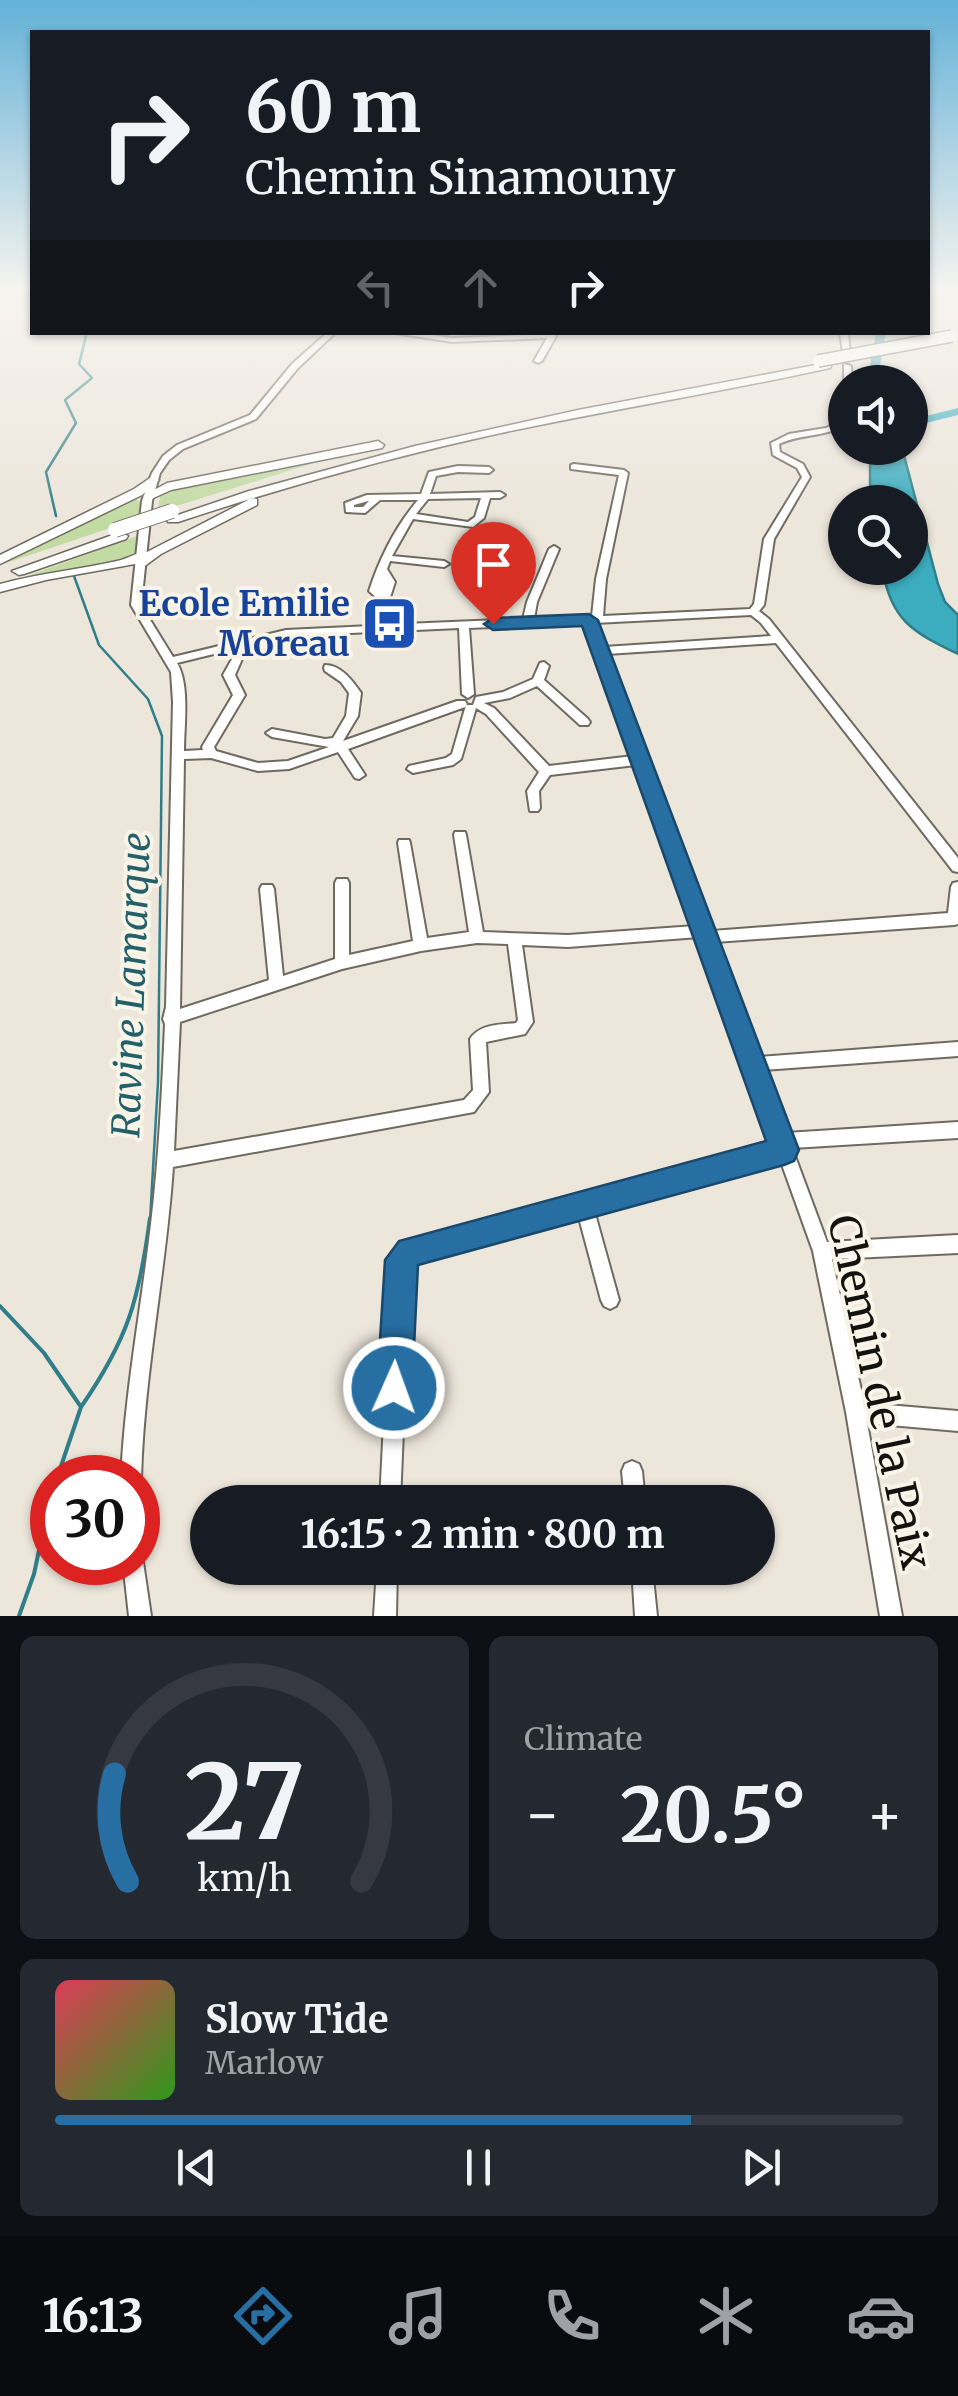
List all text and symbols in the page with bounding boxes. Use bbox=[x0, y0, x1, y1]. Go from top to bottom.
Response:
text: 60 m bbox=[245, 63, 421, 151]
icon: right bbox=[80, 70, 210, 200]
text: Chemin Sinamouny bbox=[245, 150, 675, 206]
icon: left bbox=[348, 260, 403, 315]
icon: ahead bbox=[453, 260, 508, 315]
icon: right bbox=[558, 260, 613, 315]
map controls bbox=[828, 365, 928, 585]
button: sound bbox=[828, 365, 928, 465]
button: search bbox=[828, 485, 928, 585]
pin bbox=[451, 522, 536, 625]
icon: arrive bbox=[466, 537, 521, 592]
place label: Ecole Emilie Moreau bbox=[138, 582, 350, 666]
bus stop icon: Ecole Emilie Moreau bbox=[359, 594, 419, 654]
water label: Ravine Lamarque bbox=[102, 831, 160, 1139]
street label: Chemin de la Paix bbox=[817, 1210, 943, 1574]
position arrow bbox=[342, 1336, 446, 1440]
speed limit sign: 30 bbox=[30, 1455, 160, 1585]
text: 16:15 · 2 min · 800 m bbox=[301, 1511, 665, 1558]
text: Climate bbox=[524, 1719, 642, 1759]
text: 27 bbox=[184, 1737, 305, 1867]
text: 20.5° bbox=[620, 1768, 807, 1862]
text: − bbox=[524, 1780, 561, 1849]
text: + bbox=[866, 1780, 903, 1849]
text: km/h bbox=[197, 1856, 292, 1901]
text: Slow Tide bbox=[205, 1996, 389, 2043]
text: Marlow bbox=[205, 2043, 323, 2083]
icon: previous bbox=[169, 2140, 224, 2195]
icon: pause bbox=[451, 2140, 506, 2195]
icon: next bbox=[734, 2140, 789, 2195]
icon: directions bbox=[228, 2281, 298, 2351]
icon: music bbox=[383, 2281, 453, 2351]
icon: phone bbox=[537, 2281, 607, 2351]
icon: climate bbox=[691, 2281, 761, 2351]
icon: car bbox=[846, 2281, 916, 2351]
text: 16:13 bbox=[42, 2288, 144, 2344]

